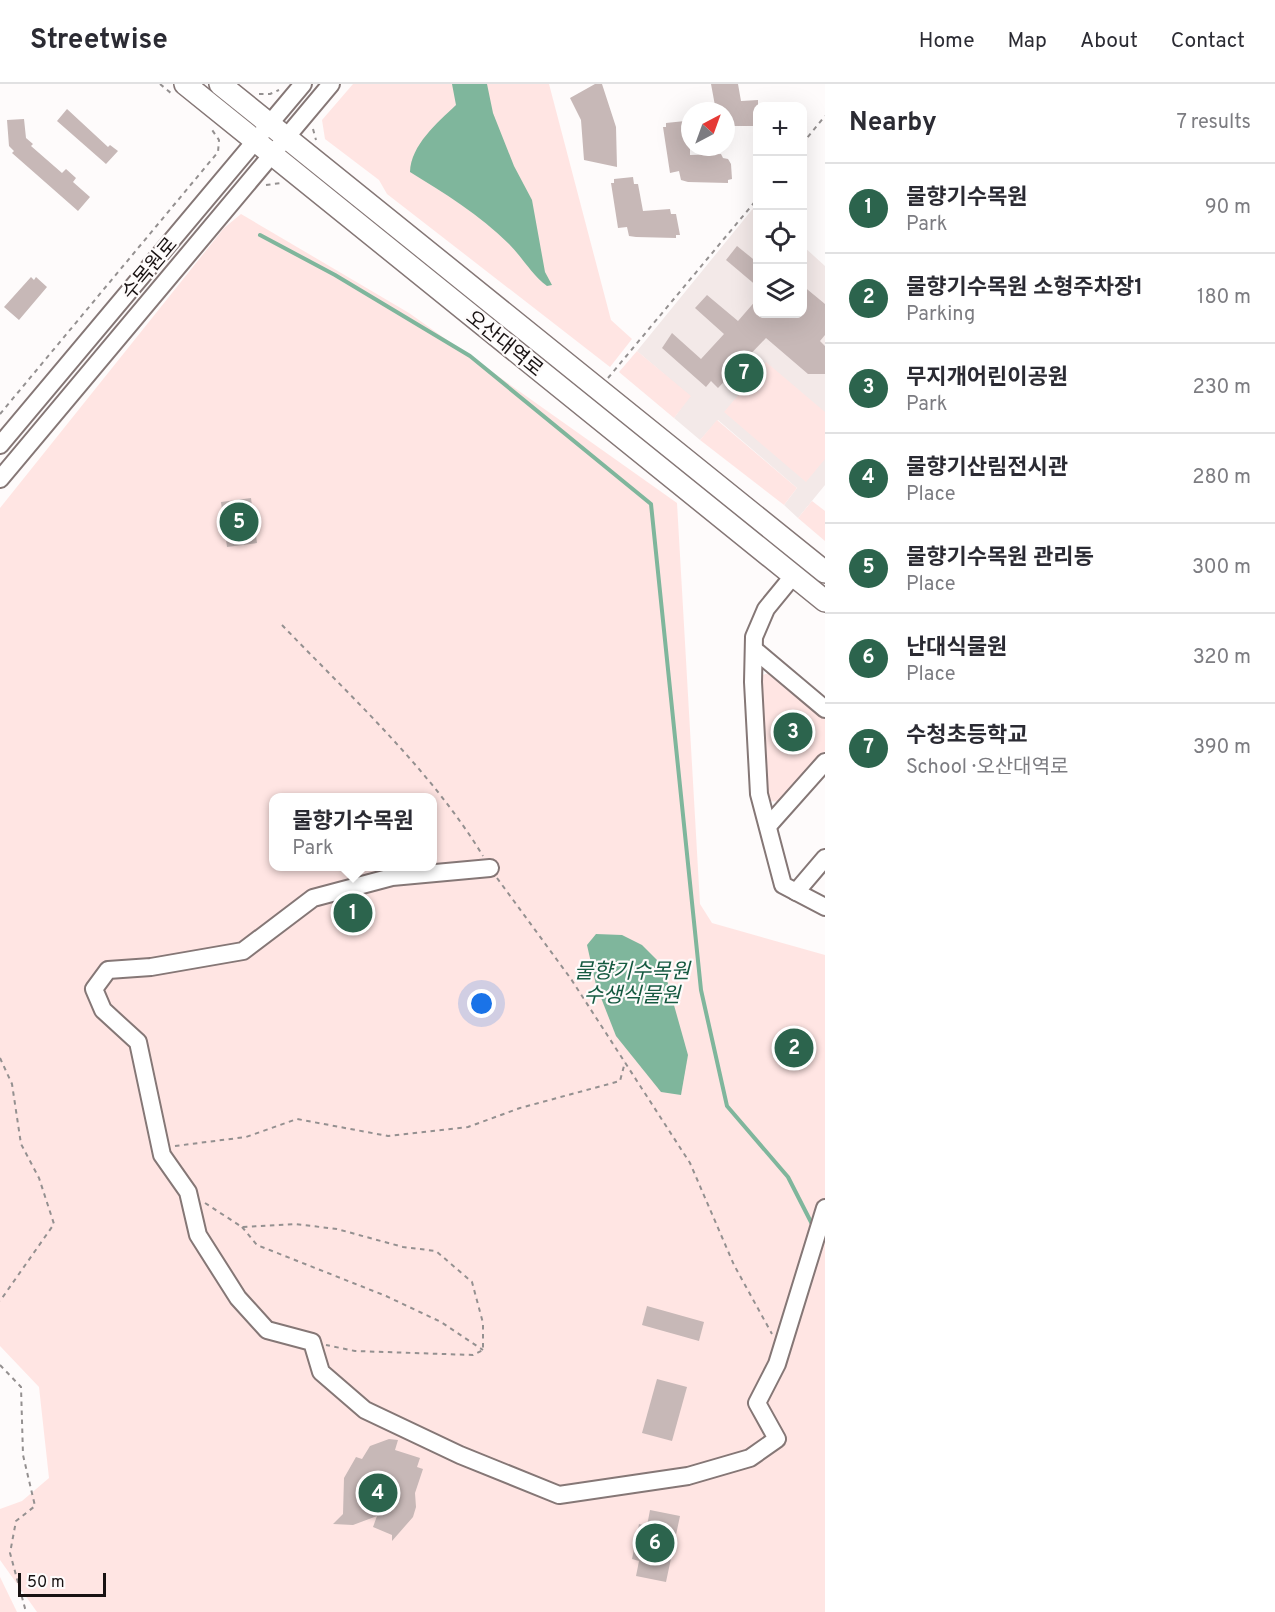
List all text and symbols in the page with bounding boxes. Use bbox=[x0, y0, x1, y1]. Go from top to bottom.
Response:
text: Streetwise bbox=[30, 23, 168, 59]
text: Home bbox=[919, 28, 975, 55]
text: Map bbox=[1008, 28, 1047, 55]
text: About bbox=[1080, 28, 1138, 55]
text: Contact bbox=[1171, 28, 1245, 55]
north arrow bbox=[681, 102, 735, 156]
map controls bbox=[753, 102, 807, 318]
button: + bbox=[753, 102, 807, 156]
text: Nearby bbox=[849, 107, 937, 140]
text: 7 results bbox=[1176, 110, 1251, 136]
button: − bbox=[753, 156, 807, 210]
text: 물향기수목원 bbox=[906, 185, 1027, 212]
text: 1 bbox=[865, 195, 873, 221]
text: 90 m bbox=[1205, 195, 1251, 221]
button: locate bbox=[753, 210, 807, 264]
text: Park bbox=[906, 212, 947, 238]
street label: 수목원로 bbox=[117, 233, 184, 306]
button: layers bbox=[753, 264, 807, 318]
text: 물향기수목원 소형주차장1 bbox=[906, 275, 1143, 302]
text: 2 bbox=[862, 285, 875, 311]
text: 180 m bbox=[1197, 285, 1251, 311]
text: Parking bbox=[906, 302, 975, 328]
street label: 오산대역로 bbox=[460, 306, 548, 384]
pin: 7 bbox=[724, 350, 764, 396]
text: 무지개어린이공원 bbox=[906, 365, 1068, 392]
text: 3 bbox=[863, 375, 875, 401]
text: 230 m bbox=[1192, 375, 1251, 401]
text: Park bbox=[906, 392, 947, 418]
text: 물향기산림전시관 bbox=[906, 455, 1068, 482]
text: 4 bbox=[862, 465, 875, 491]
text: 280 m bbox=[1192, 465, 1251, 491]
text: Place bbox=[906, 482, 956, 508]
pin: 5 bbox=[220, 500, 258, 544]
text: 물향기수목원 관리동 bbox=[906, 545, 1094, 572]
text: 5 bbox=[862, 555, 875, 581]
text: 300 m bbox=[1192, 555, 1251, 581]
text: Place bbox=[906, 572, 956, 598]
text: 난대식물원 bbox=[906, 635, 1007, 662]
text: 6 bbox=[862, 645, 875, 671]
text: 320 m bbox=[1193, 645, 1251, 671]
text: Place bbox=[906, 662, 956, 688]
pin: 3 bbox=[774, 710, 812, 754]
text: 수청초등학교 bbox=[906, 723, 1027, 750]
text: 7 bbox=[863, 735, 874, 761]
text: 390 m bbox=[1193, 735, 1251, 761]
text: School · 오산대역로 bbox=[906, 755, 1068, 781]
popup bbox=[269, 793, 437, 871]
text: 물향기수목원 bbox=[292, 809, 414, 836]
text: Park bbox=[292, 836, 334, 862]
pin: 1 bbox=[334, 890, 372, 936]
water label: 물향기수목원 수생식물원 bbox=[574, 959, 692, 1010]
your location bbox=[467, 989, 496, 1018]
pin: 2 bbox=[774, 1026, 814, 1070]
pin: 4 bbox=[358, 1470, 398, 1516]
pin: 6 bbox=[636, 1520, 674, 1566]
scale bar bbox=[18, 1570, 106, 1598]
text: 50 m bbox=[27, 1573, 65, 1593]

